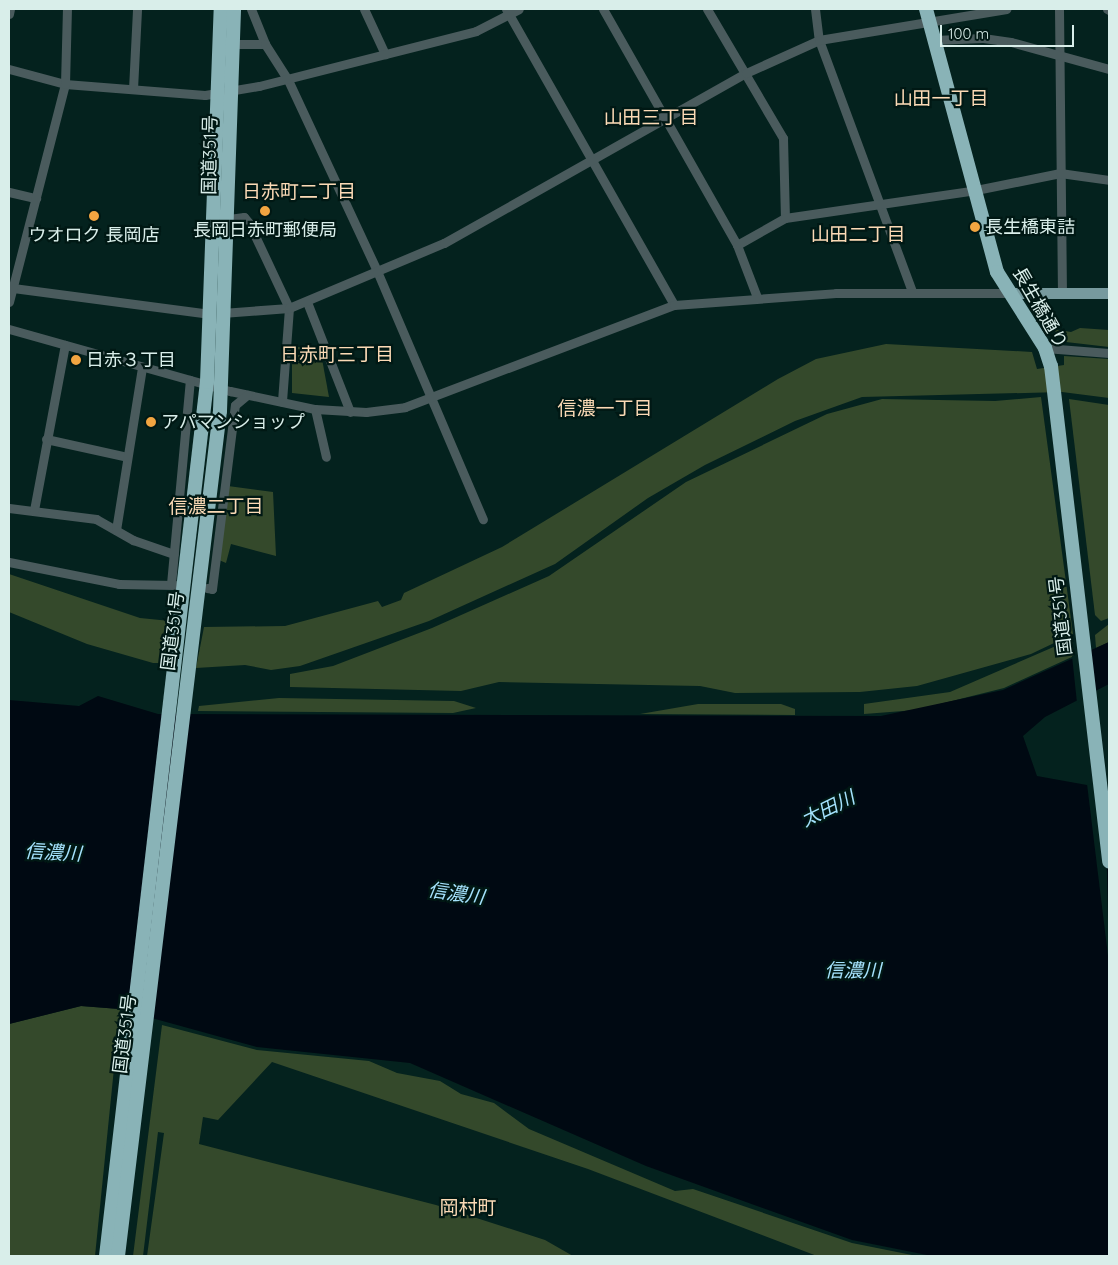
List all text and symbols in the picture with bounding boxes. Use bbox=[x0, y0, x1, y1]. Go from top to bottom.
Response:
scale bar bbox=[943, 15, 1077, 47]
text: 100 m bbox=[948, 24, 989, 43]
district label: 山田一丁目 bbox=[894, 88, 988, 110]
district label: 山田三丁目 bbox=[604, 107, 698, 129]
street label: 国道351号 bbox=[199, 115, 221, 195]
district label: 日赤町二丁目 bbox=[242, 181, 356, 203]
marker: 長岡日赤町郵便局 bbox=[259, 205, 271, 217]
marker: ウオロク 長岡店 bbox=[88, 210, 100, 222]
place label: 長生橋東詰 bbox=[985, 216, 1075, 238]
place label: 長岡日赤町郵便局 bbox=[193, 219, 337, 241]
marker: 長生橋東詰 bbox=[969, 221, 981, 233]
place label: ウオロク 長岡店 bbox=[29, 224, 159, 246]
district label: 山田二丁目 bbox=[811, 224, 905, 246]
street label: 長生橋通り bbox=[1008, 264, 1072, 352]
district label: 日赤町三丁目 bbox=[280, 344, 394, 366]
place label: 日赤３丁目 bbox=[86, 349, 176, 371]
marker: 日赤３丁目 bbox=[70, 354, 82, 366]
district label: 信濃一丁目 bbox=[558, 398, 652, 420]
place label: アパマンショップ bbox=[161, 411, 305, 433]
marker: アパマンショップ bbox=[145, 416, 157, 428]
district label: 信濃二丁目 bbox=[169, 496, 263, 518]
street label: 国道351号 bbox=[1045, 575, 1077, 657]
street label: 国道351号 bbox=[157, 590, 189, 672]
water label: 太田川 bbox=[797, 786, 859, 832]
water label: 信濃川 bbox=[24, 840, 82, 866]
water label: 信濃川 bbox=[426, 879, 486, 909]
water label: 信濃川 bbox=[825, 960, 881, 982]
street label: 国道351号 bbox=[109, 993, 141, 1075]
district label: 岡村町 bbox=[440, 1197, 496, 1219]

